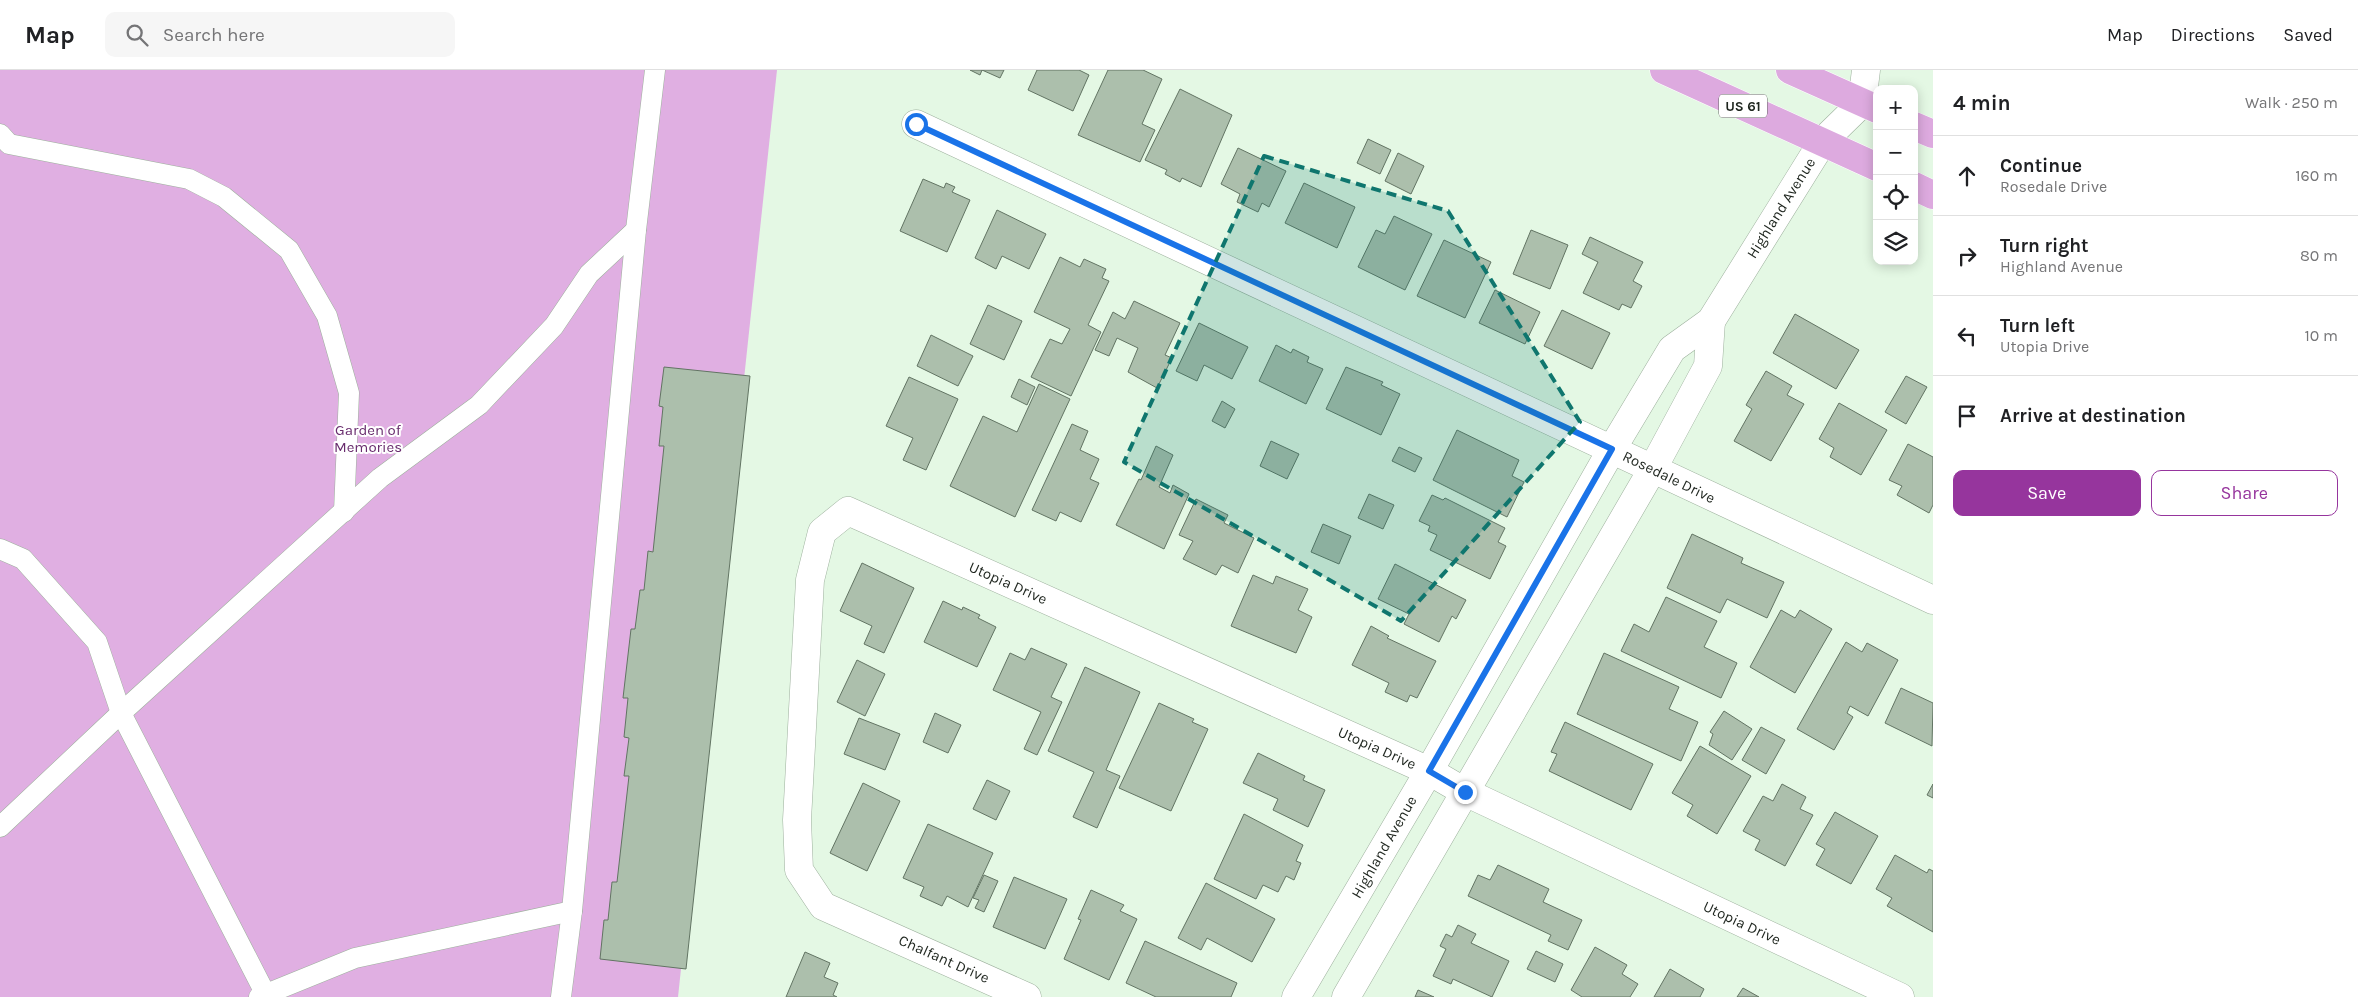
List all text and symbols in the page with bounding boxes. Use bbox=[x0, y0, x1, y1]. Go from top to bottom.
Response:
search box bbox=[105, 12, 455, 57]
text: Map bbox=[25, 21, 75, 49]
icon: search bbox=[123, 21, 151, 49]
text: Search here bbox=[163, 24, 265, 46]
text: Map bbox=[2107, 24, 2143, 46]
text: Directions bbox=[2171, 24, 2255, 46]
text: Saved bbox=[2283, 24, 2333, 46]
map controls bbox=[1873, 85, 1918, 265]
button: + bbox=[1873, 85, 1918, 130]
text: 4 min bbox=[1953, 91, 2011, 115]
text: Walk · 250 m bbox=[2245, 93, 2338, 112]
road number: US 61 bbox=[1719, 94, 1767, 118]
route start bbox=[905, 113, 928, 136]
button: − bbox=[1873, 130, 1918, 175]
street label: Highland Avenue bbox=[1743, 154, 1819, 262]
text: Continue bbox=[2000, 155, 2082, 177]
icon: ahead bbox=[1953, 162, 1981, 190]
text: 160 m bbox=[2295, 166, 2338, 185]
button: locate bbox=[1873, 175, 1918, 220]
text: Rosedale Drive bbox=[2000, 177, 2107, 196]
button: layers bbox=[1873, 220, 1918, 265]
text: Turn right bbox=[2000, 235, 2089, 257]
icon: right bbox=[1953, 242, 1981, 270]
text: 80 m bbox=[2300, 246, 2338, 265]
text: Highland Avenue bbox=[2000, 257, 2123, 276]
text: Turn left bbox=[2000, 315, 2075, 337]
icon: left bbox=[1953, 322, 1981, 350]
text: 10 m bbox=[2304, 326, 2338, 345]
text: Utopia Drive bbox=[2000, 337, 2089, 356]
icon: arrive bbox=[1953, 402, 1981, 430]
text: Arrive at destination bbox=[2000, 405, 2186, 427]
park label: Garden of Memories bbox=[334, 421, 402, 456]
street label: Rosedale Drive bbox=[1620, 447, 1718, 507]
button: Save bbox=[1953, 470, 2141, 516]
button: Share bbox=[2151, 470, 2338, 516]
street label: Utopia Drive bbox=[966, 558, 1050, 608]
street label: Utopia Drive bbox=[1335, 723, 1419, 773]
route end bbox=[1454, 781, 1477, 804]
street label: Highland Avenue bbox=[1347, 793, 1421, 901]
street label: Utopia Drive bbox=[1700, 897, 1784, 949]
street label: Chalfant Drive bbox=[896, 931, 992, 987]

